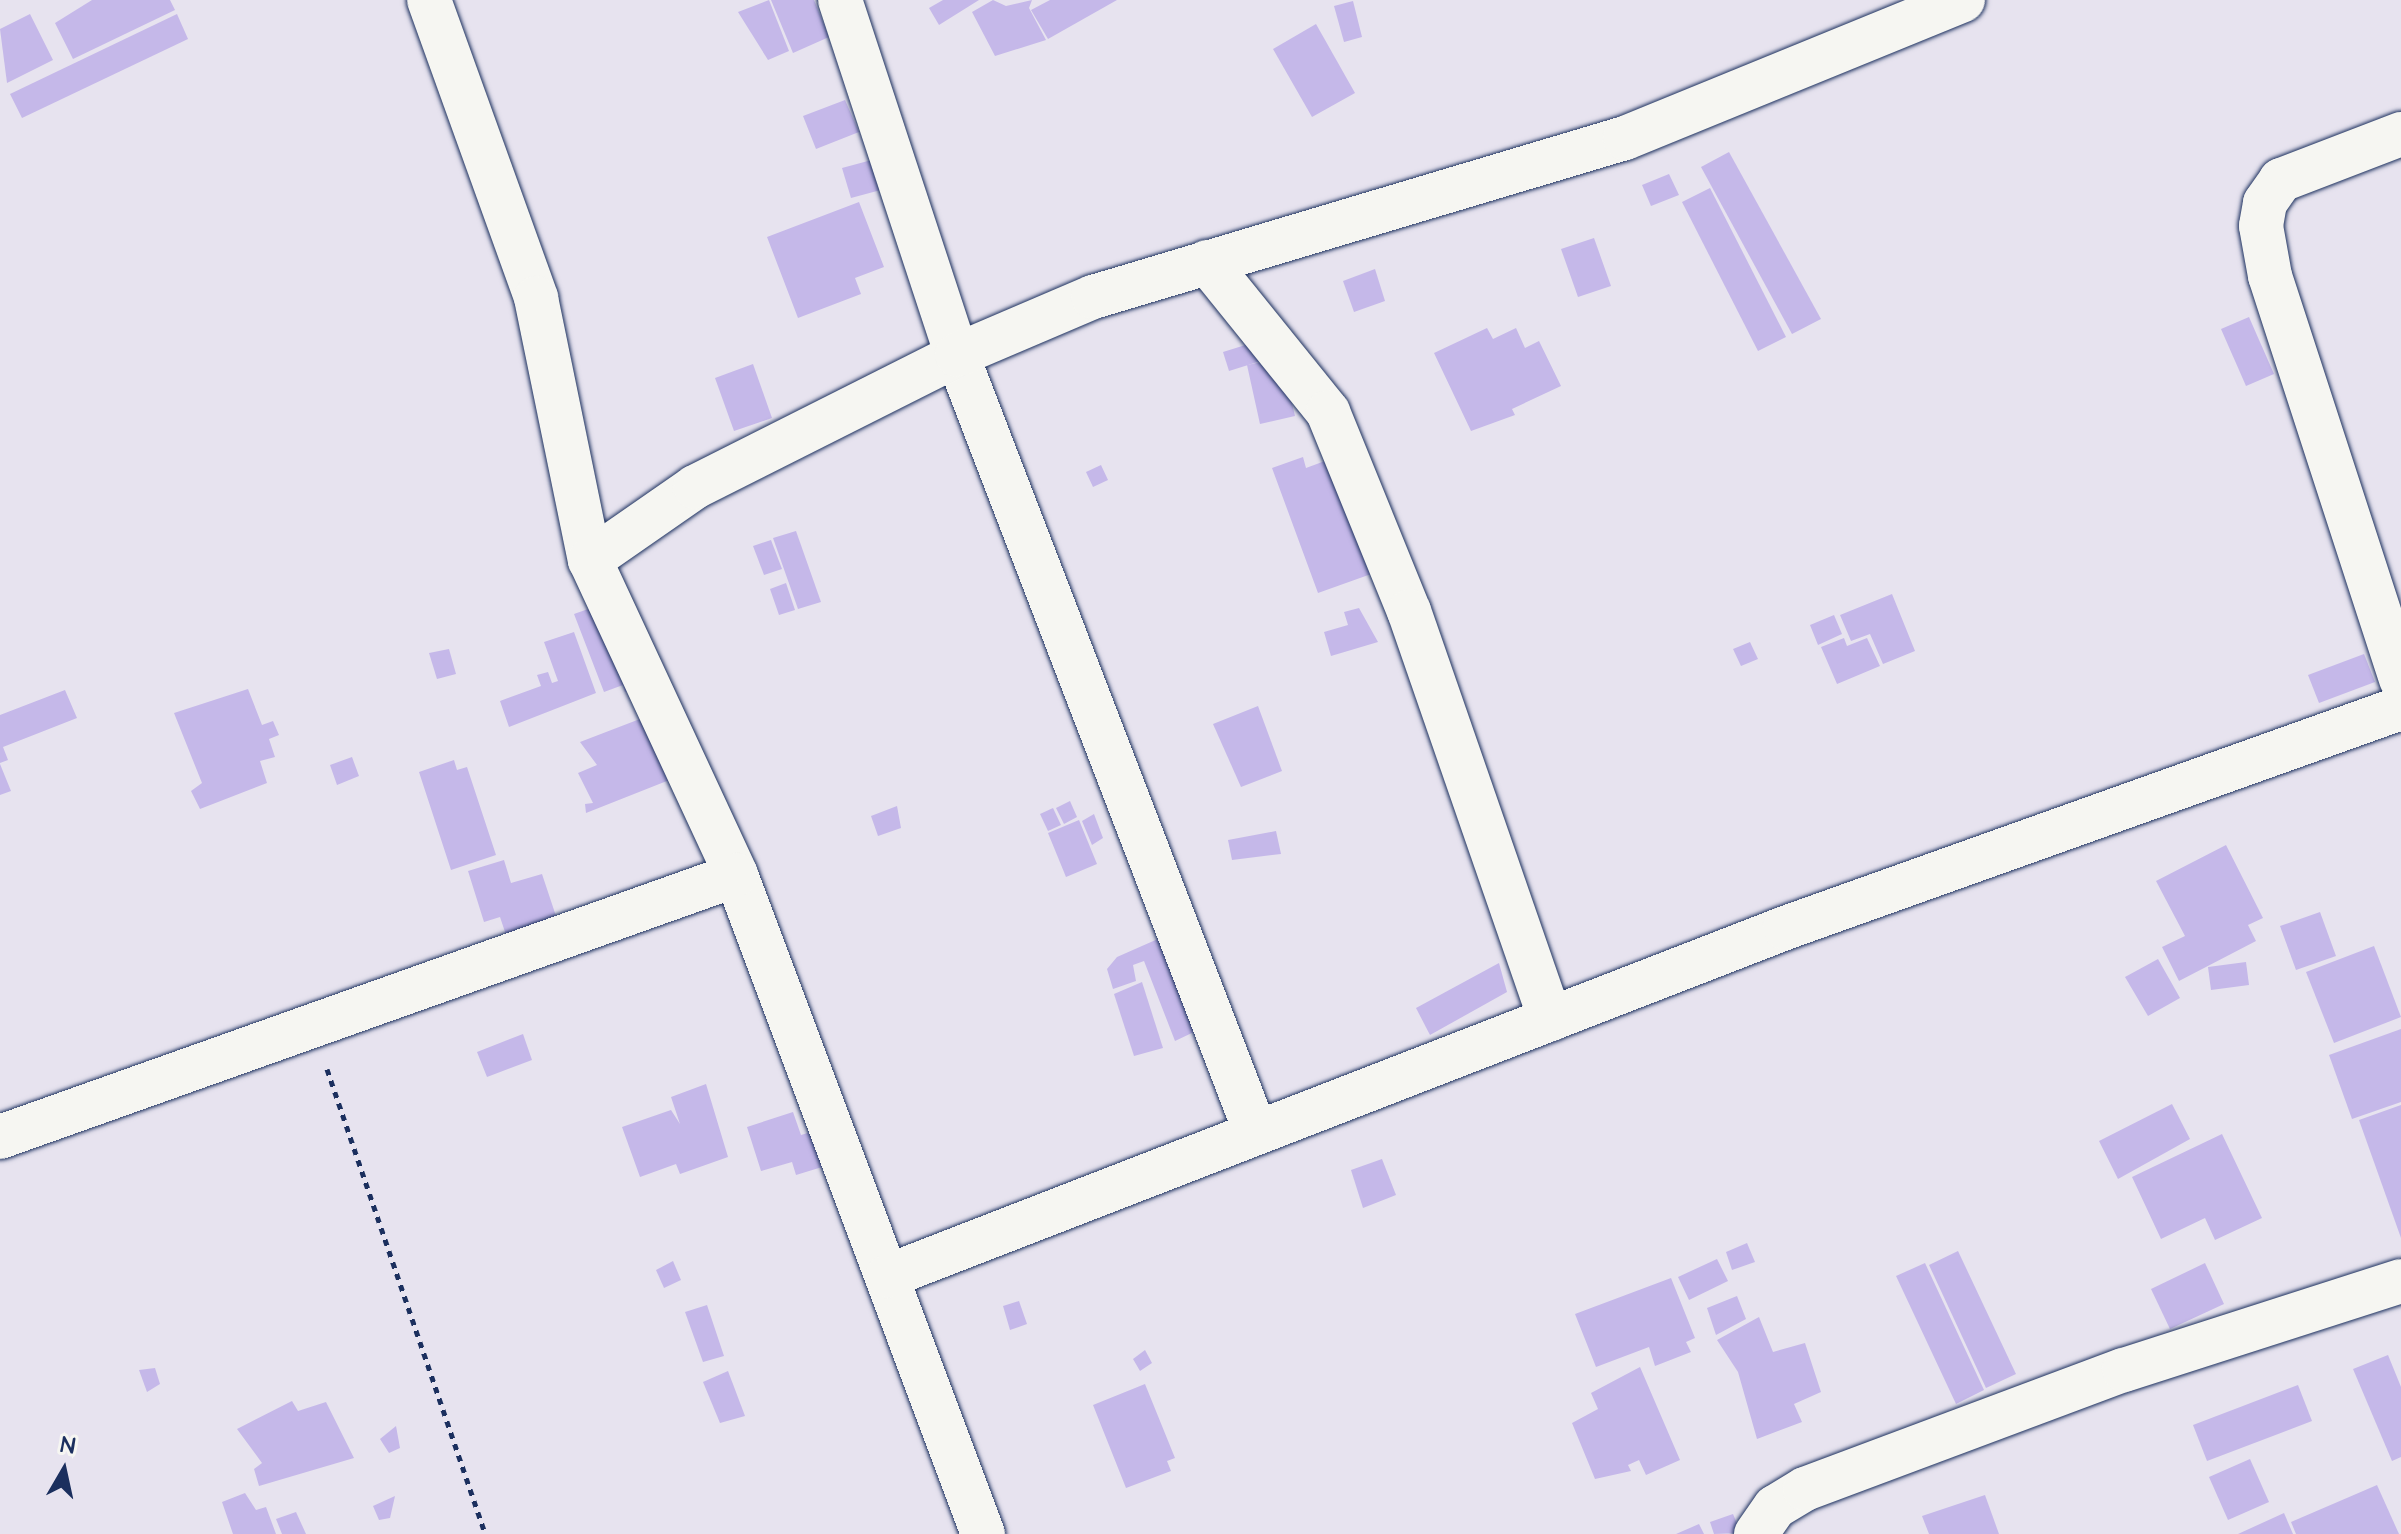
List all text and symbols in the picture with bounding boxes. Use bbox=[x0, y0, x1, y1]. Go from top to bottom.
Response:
text: N bbox=[59, 1429, 77, 1462]
north arrow bbox=[24, 1430, 104, 1510]

